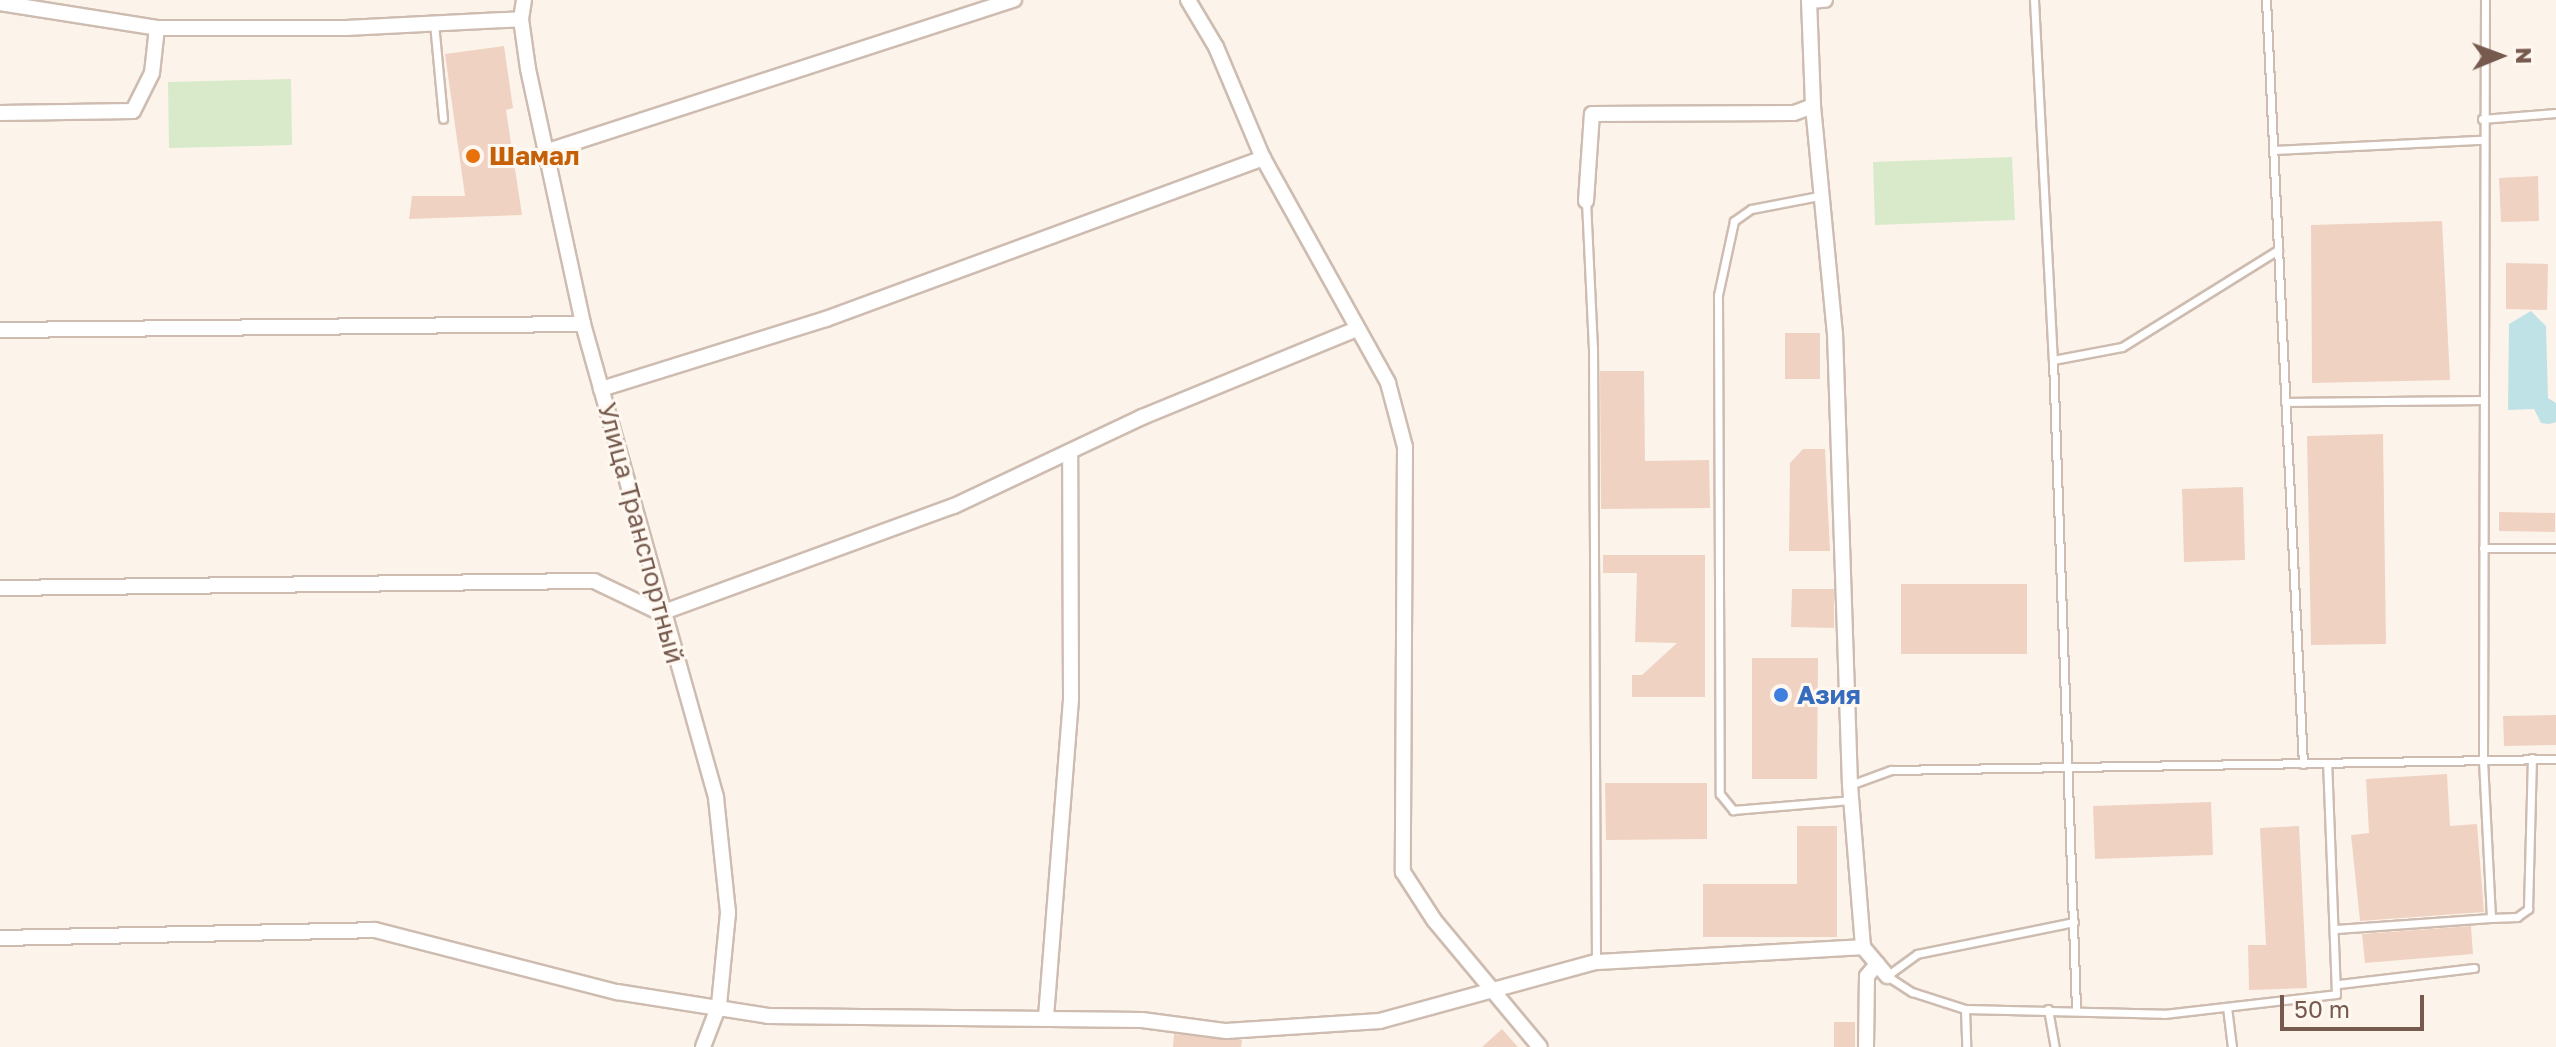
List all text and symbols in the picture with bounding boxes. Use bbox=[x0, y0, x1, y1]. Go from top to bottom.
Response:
north arrow bbox=[2460, 16, 2540, 96]
text: N bbox=[2511, 47, 2538, 64]
place label: Шамал bbox=[489, 140, 579, 172]
marker: Шамал bbox=[464, 147, 482, 165]
street label: Улица Транспортный bbox=[591, 399, 691, 667]
place label: Азия bbox=[1797, 679, 1861, 711]
marker: Азия bbox=[1772, 686, 1790, 704]
scale bar bbox=[2284, 979, 2428, 1029]
text: 50 m bbox=[2294, 994, 2350, 1023]

